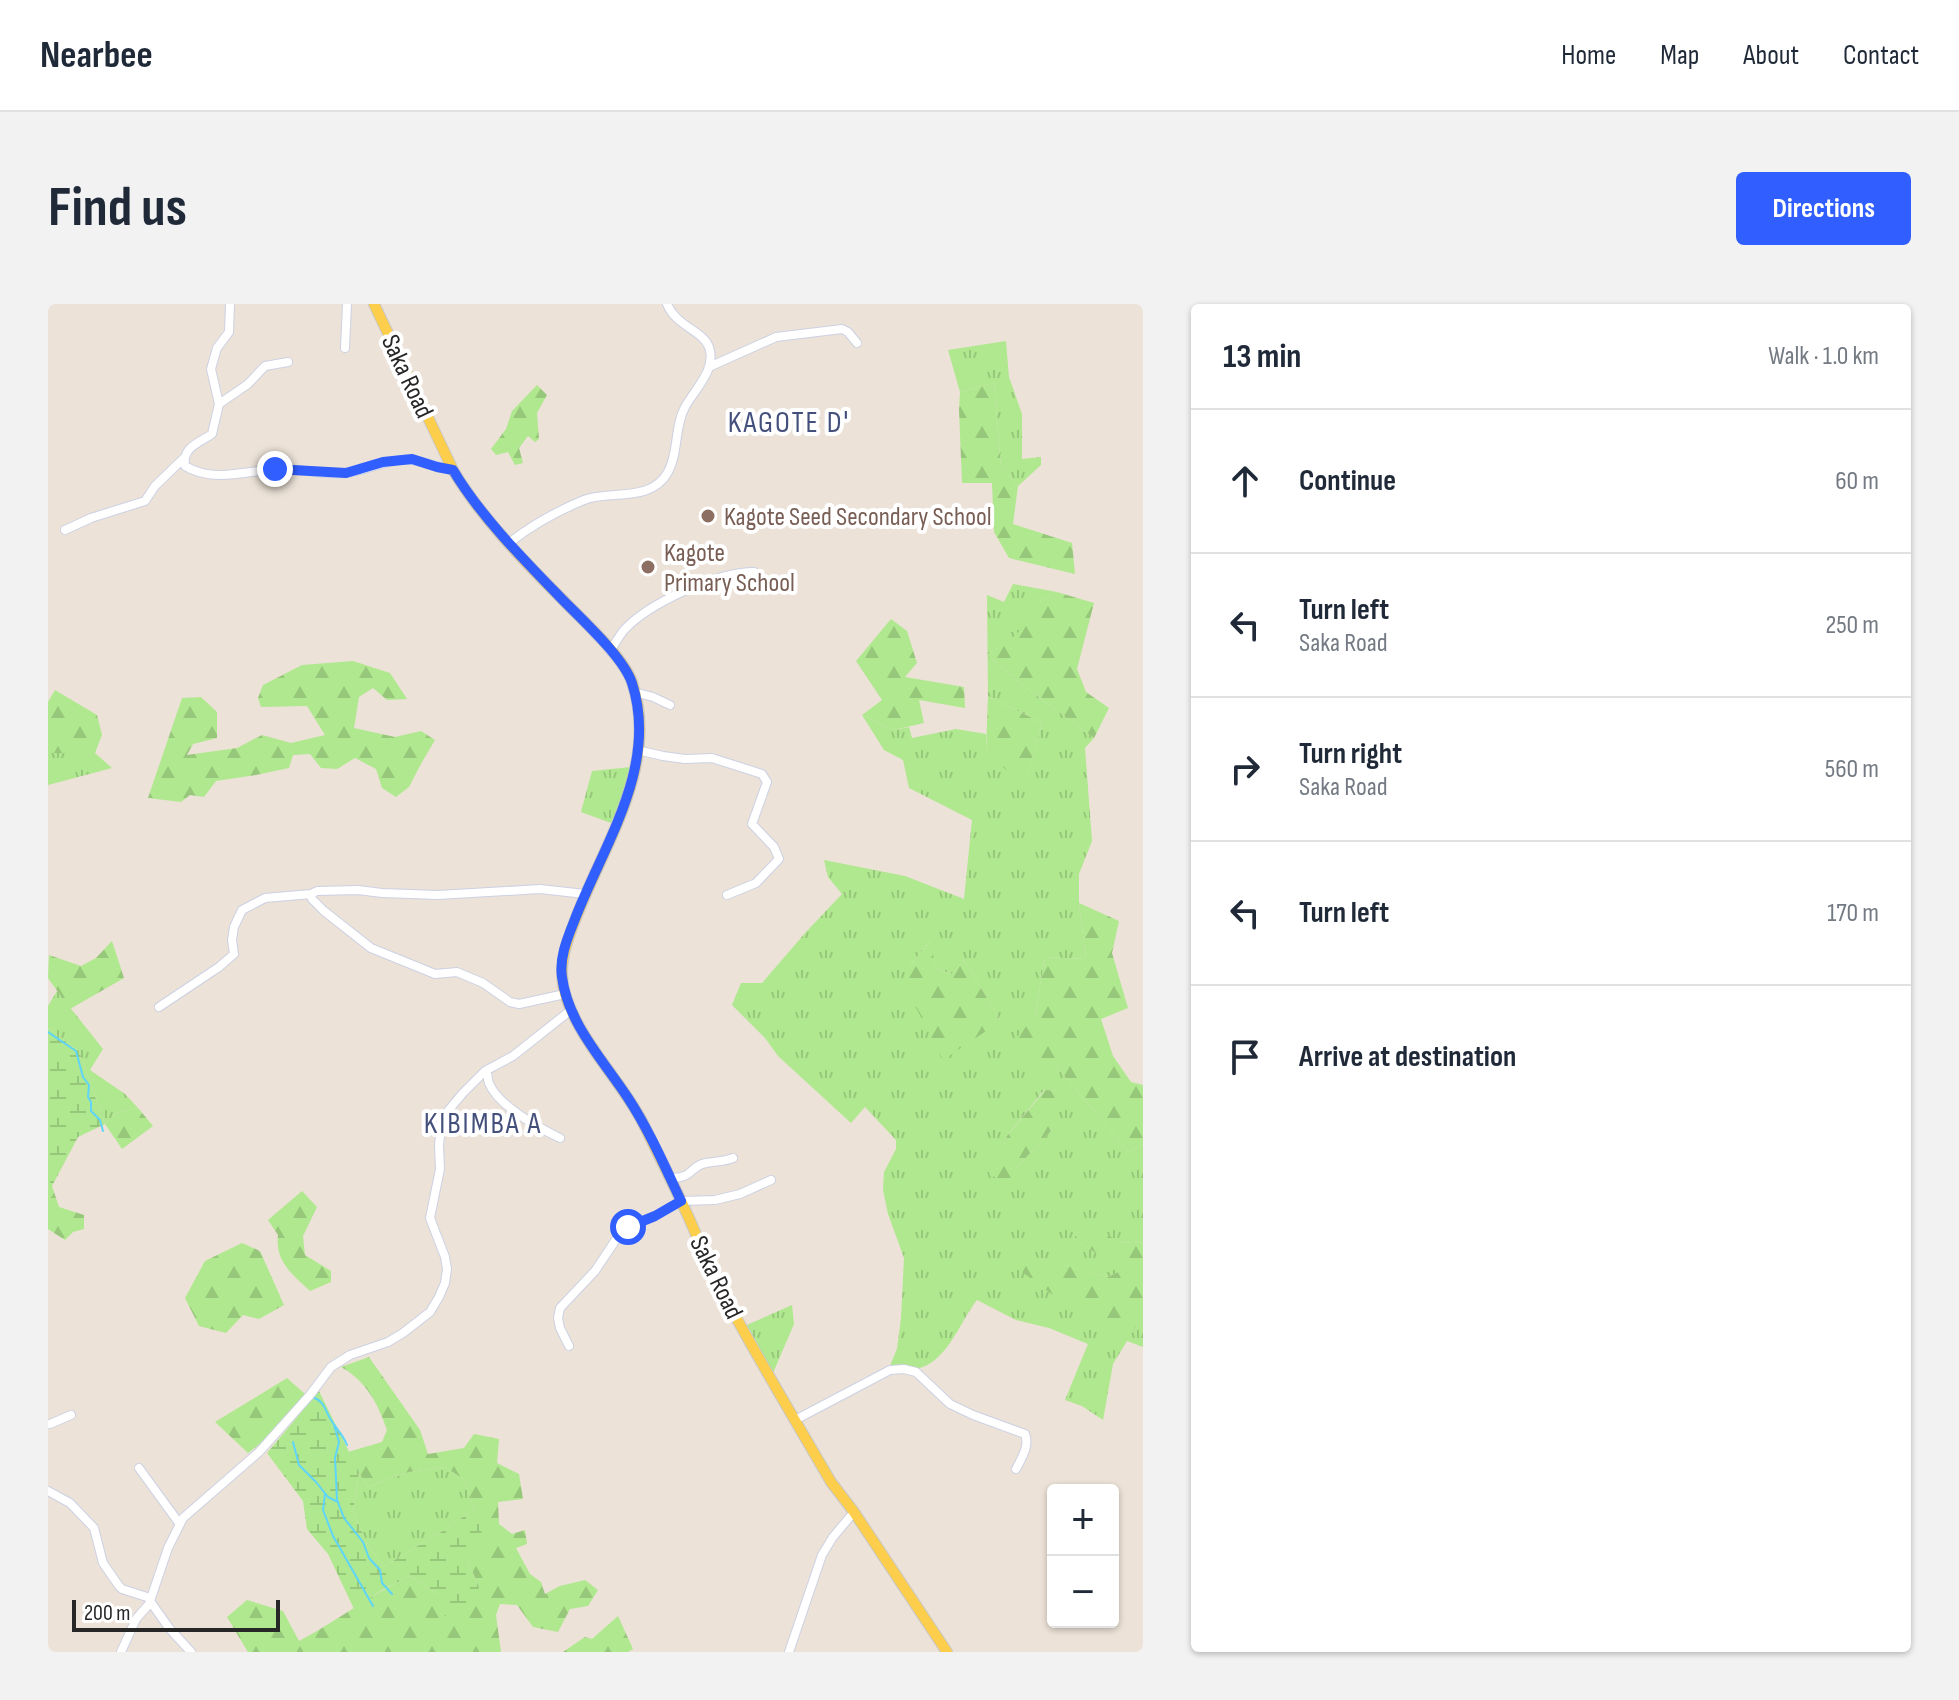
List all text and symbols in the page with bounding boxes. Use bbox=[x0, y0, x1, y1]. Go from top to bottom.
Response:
text: Nearbee bbox=[40, 33, 153, 78]
text: Home bbox=[1561, 39, 1616, 72]
text: Map bbox=[1660, 39, 1699, 72]
text: About bbox=[1743, 39, 1799, 72]
text: Contact bbox=[1843, 39, 1919, 72]
button: Directions bbox=[1736, 172, 1911, 245]
text: Find us bbox=[48, 175, 187, 242]
street label: Saka Road bbox=[374, 330, 439, 423]
text: 13 min bbox=[1223, 336, 1301, 377]
text: Walk · 1.0 km bbox=[1768, 341, 1879, 372]
district label: KAGOTE D' bbox=[728, 405, 850, 441]
route end bbox=[257, 451, 293, 487]
icon: ahead bbox=[1223, 459, 1267, 503]
text: Continue bbox=[1299, 463, 1396, 499]
text: 60 m bbox=[1835, 466, 1879, 497]
place label: Kagote Seed Secondary School bbox=[724, 502, 992, 533]
marker: Kagote Seed Secondary School bbox=[699, 507, 717, 525]
place label: Kagote Primary School bbox=[664, 538, 795, 599]
marker: Kagote Primary School bbox=[639, 558, 657, 576]
text: Turn left bbox=[1299, 592, 1389, 628]
icon: left bbox=[1223, 603, 1267, 647]
text: 250 m bbox=[1825, 610, 1879, 641]
text: Saka Road bbox=[1299, 628, 1388, 659]
text: Turn right bbox=[1299, 736, 1402, 772]
icon: right bbox=[1223, 747, 1267, 791]
text: 560 m bbox=[1825, 754, 1879, 785]
text: Saka Road bbox=[1299, 772, 1388, 803]
icon: left bbox=[1223, 891, 1267, 935]
text: Turn left bbox=[1299, 895, 1389, 931]
text: 170 m bbox=[1827, 898, 1879, 929]
icon: arrive bbox=[1223, 1035, 1267, 1079]
text: Arrive at destination bbox=[1299, 1039, 1516, 1075]
district label: KIBIMBA A bbox=[424, 1106, 542, 1142]
route start bbox=[610, 1209, 646, 1245]
street label: Saka Road bbox=[682, 1231, 749, 1324]
map controls bbox=[1047, 1484, 1119, 1628]
button: + bbox=[1047, 1484, 1119, 1556]
button: − bbox=[1047, 1556, 1119, 1628]
scale bar bbox=[72, 1596, 280, 1632]
text: 200 m bbox=[84, 1600, 130, 1627]

